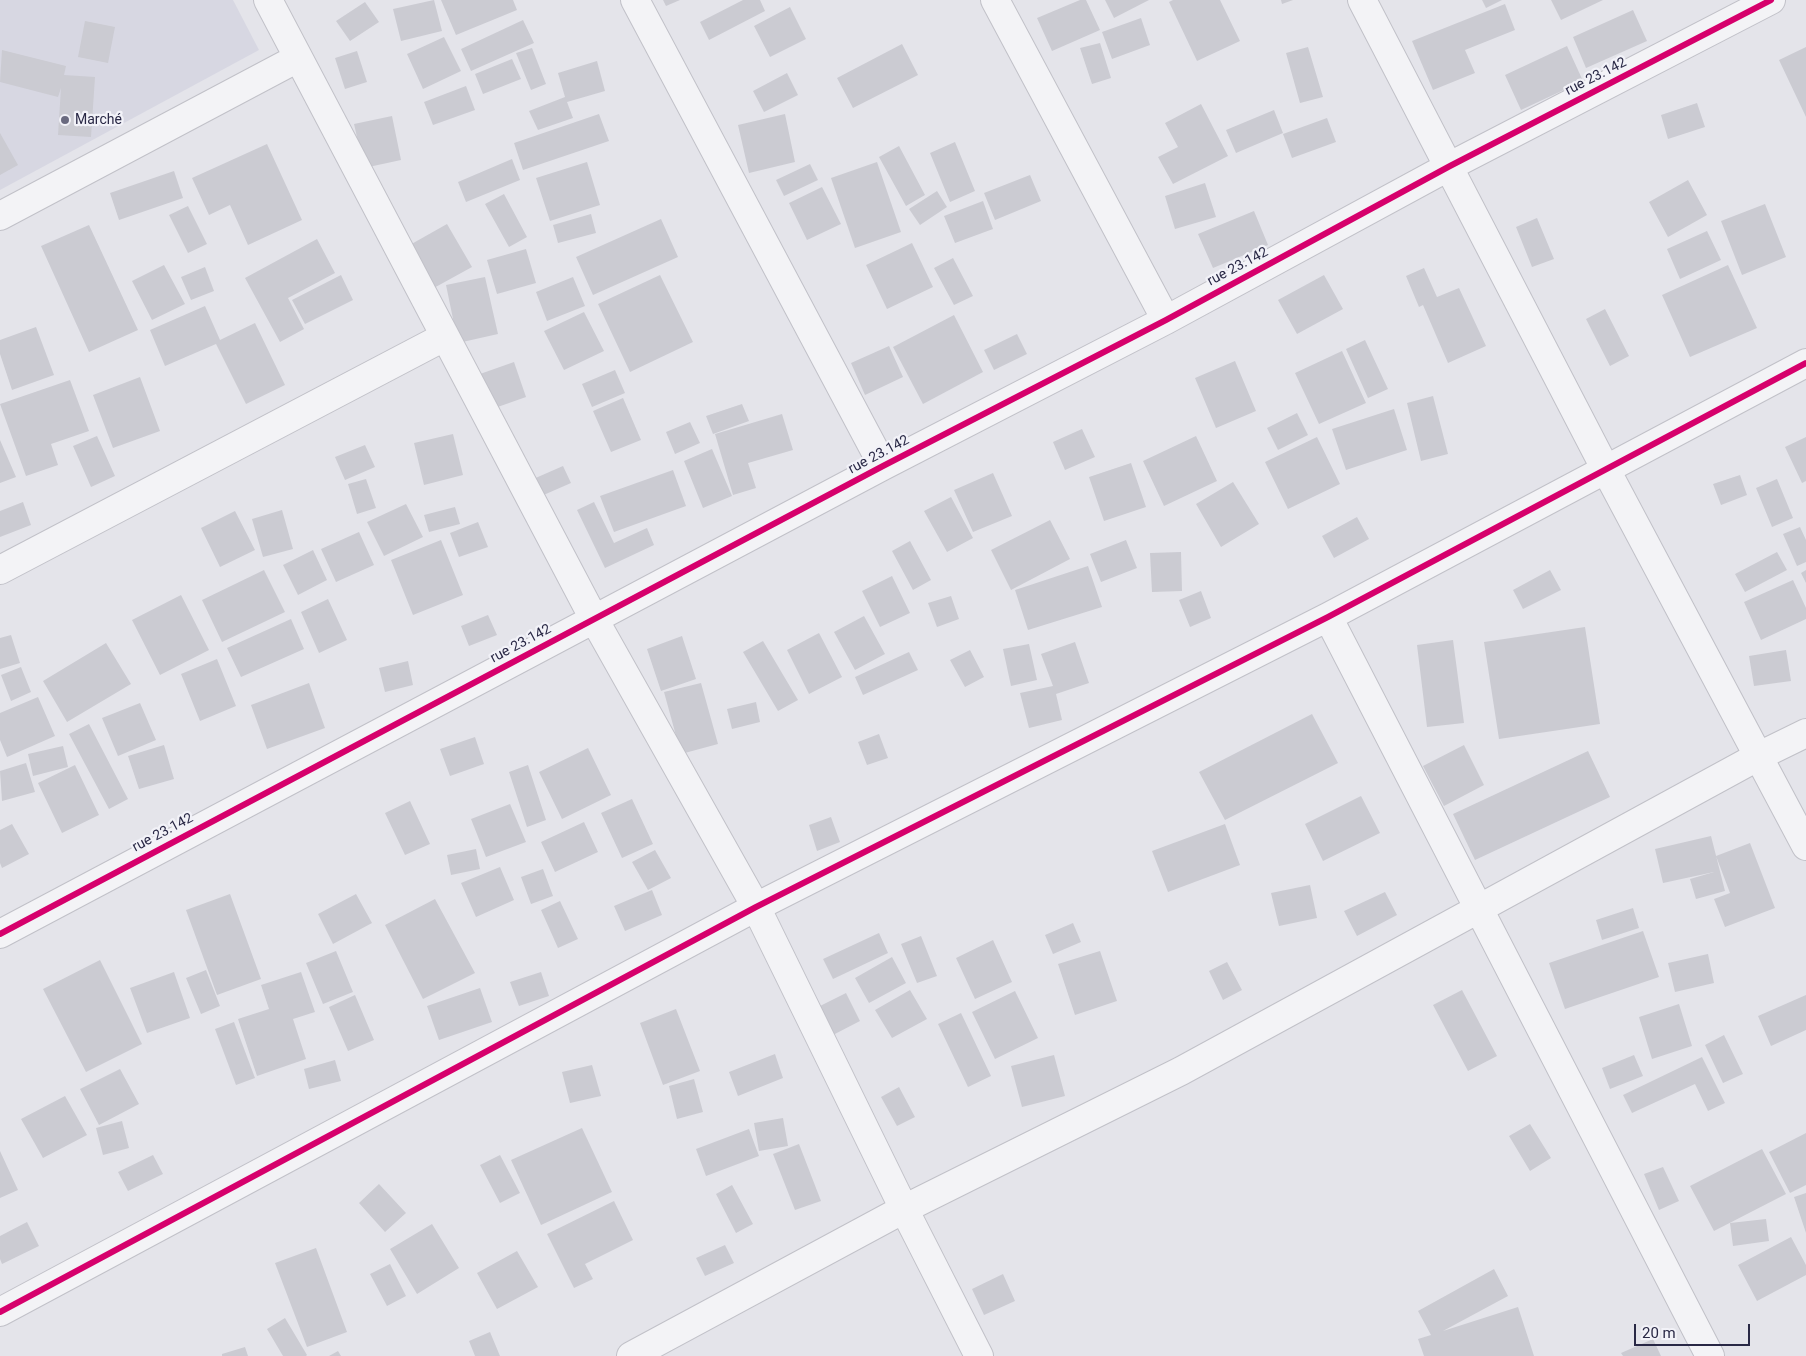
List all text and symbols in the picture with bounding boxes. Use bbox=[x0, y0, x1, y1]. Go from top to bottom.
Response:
street label: rue 23.142 bbox=[1563, 54, 1629, 100]
place label: Marché bbox=[75, 112, 122, 128]
marker: Marché bbox=[59, 114, 71, 126]
street label: rue 23.142 bbox=[1205, 244, 1271, 290]
street label: rue 23.142 bbox=[846, 432, 912, 478]
street label: rue 23.142 bbox=[488, 621, 554, 667]
street label: rue 23.142 bbox=[130, 810, 196, 856]
scale bar bbox=[1636, 1314, 1752, 1346]
text: 20 m bbox=[1642, 1324, 1676, 1342]

